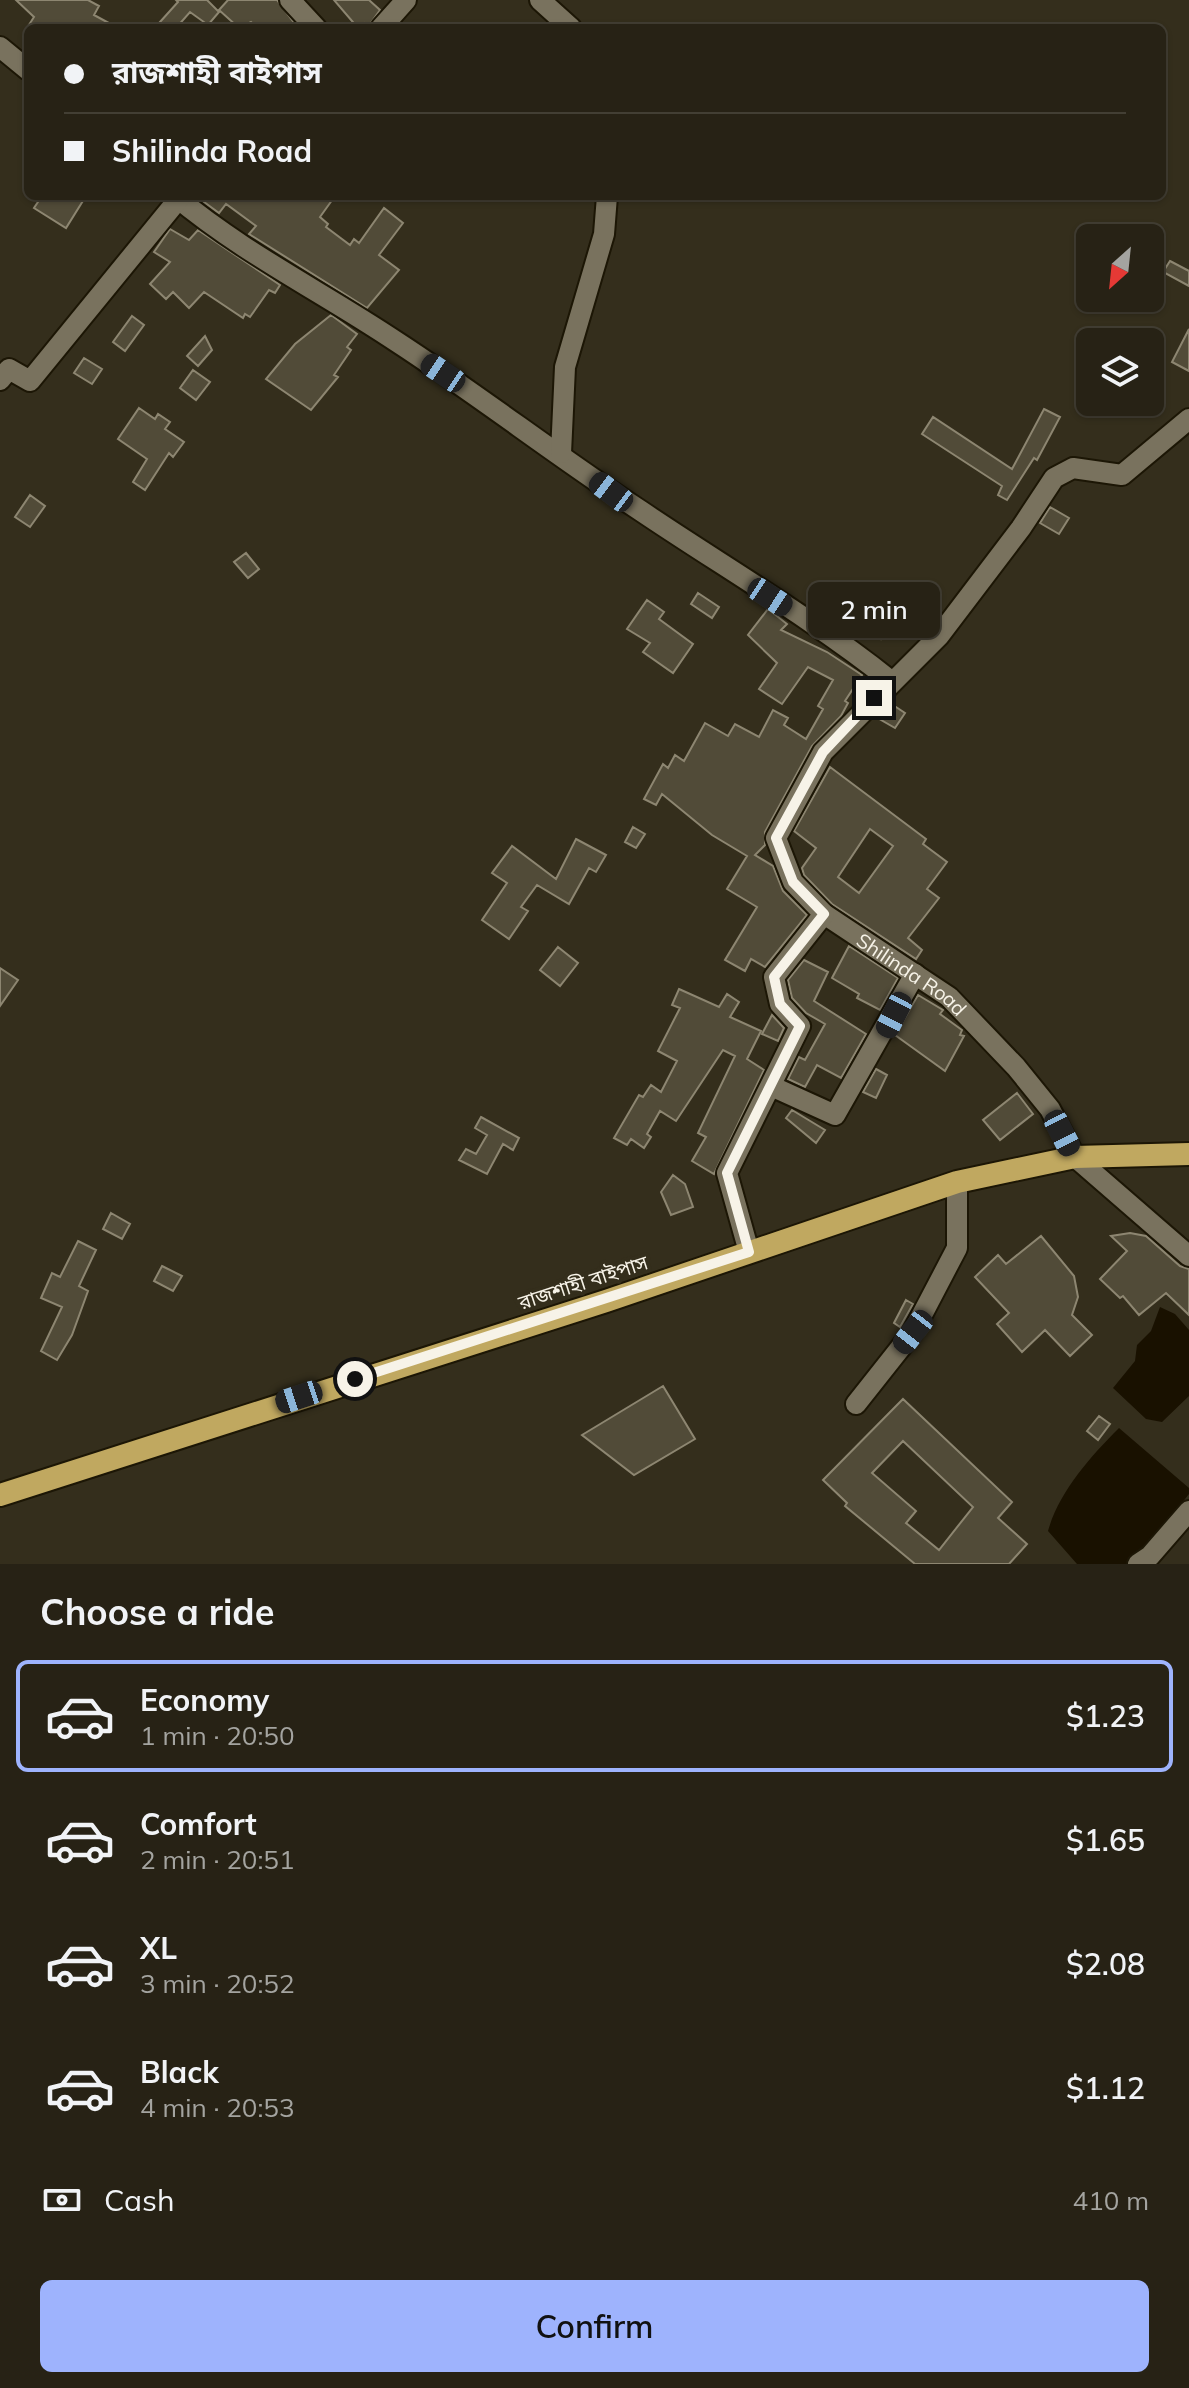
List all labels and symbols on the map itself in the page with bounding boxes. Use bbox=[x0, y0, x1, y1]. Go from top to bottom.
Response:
north arrow bbox=[1076, 224, 1164, 312]
car bbox=[416, 350, 470, 396]
car bbox=[585, 468, 637, 516]
car bbox=[743, 574, 797, 620]
callout: 2 min bbox=[808, 582, 940, 638]
route end bbox=[856, 680, 892, 716]
street label: Shilinda Road bbox=[852, 927, 972, 1021]
car bbox=[872, 988, 916, 1042]
car bbox=[1040, 1106, 1084, 1160]
street label: রাজশাহী বাইপাস bbox=[514, 1249, 651, 1315]
car bbox=[889, 1306, 937, 1358]
route start bbox=[337, 1361, 373, 1397]
car bbox=[272, 1378, 326, 1416]

